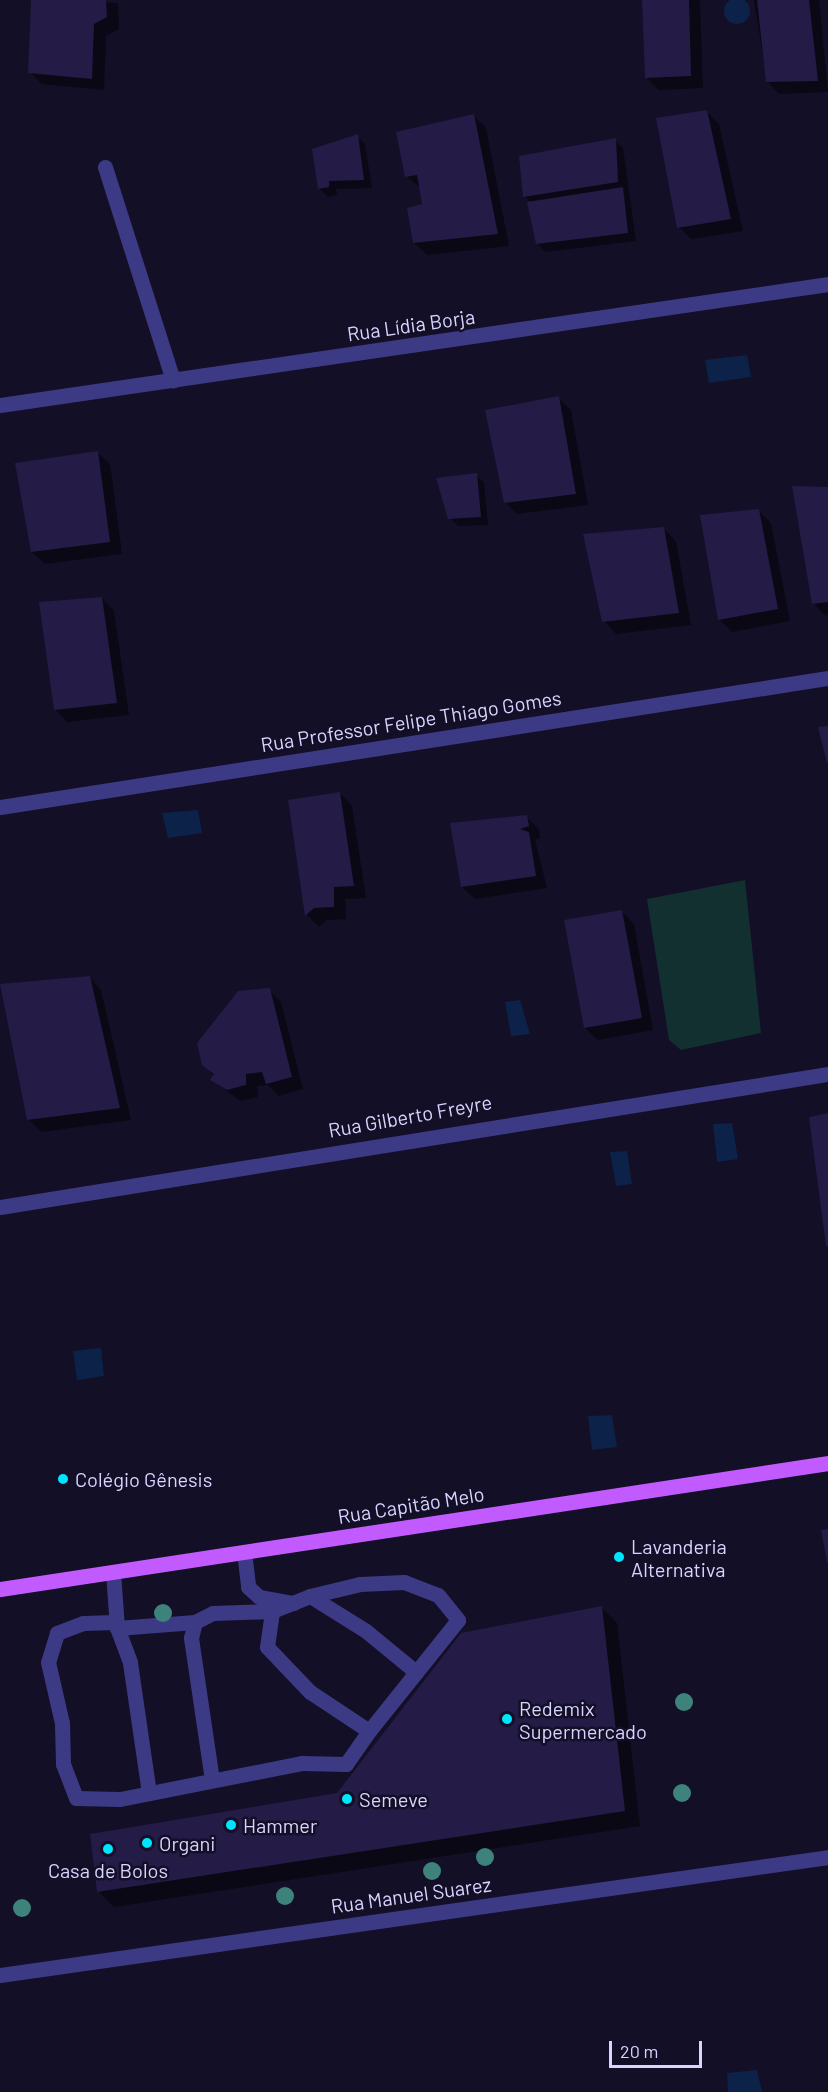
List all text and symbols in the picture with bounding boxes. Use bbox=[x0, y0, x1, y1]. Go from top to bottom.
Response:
street label: Rua Lídia Borja bbox=[346, 304, 476, 346]
street label: Rua Professor Felipe Thiago Gomes bbox=[259, 685, 563, 757]
street label: Rua Gilberto Freyre bbox=[326, 1090, 494, 1142]
place label: Colégio Gênesis bbox=[75, 1467, 212, 1491]
marker: Colégio Gênesis bbox=[56, 1472, 70, 1486]
street label: Rua Capitão Melo bbox=[336, 1482, 486, 1528]
place label: Lavanderia Alternativa bbox=[631, 1534, 727, 1581]
marker: Lavanderia Alternativa bbox=[612, 1550, 626, 1564]
place label: Redemix Supermercado bbox=[519, 1696, 647, 1743]
marker: Redemix Supermercado bbox=[500, 1712, 514, 1726]
place label: Semeve bbox=[359, 1787, 428, 1811]
marker: Semeve bbox=[340, 1792, 354, 1806]
place label: Hammer bbox=[243, 1813, 317, 1837]
marker: Hammer bbox=[224, 1818, 238, 1832]
place label: Organi bbox=[159, 1831, 215, 1855]
marker: Organi bbox=[140, 1836, 154, 1850]
marker: Casa de Bolos bbox=[101, 1842, 115, 1856]
place label: Casa de Bolos bbox=[48, 1858, 168, 1882]
street label: Rua Manuel Suarez bbox=[329, 1872, 493, 1918]
scale bar bbox=[612, 2029, 705, 2067]
text: 20 m bbox=[620, 2040, 658, 2062]

